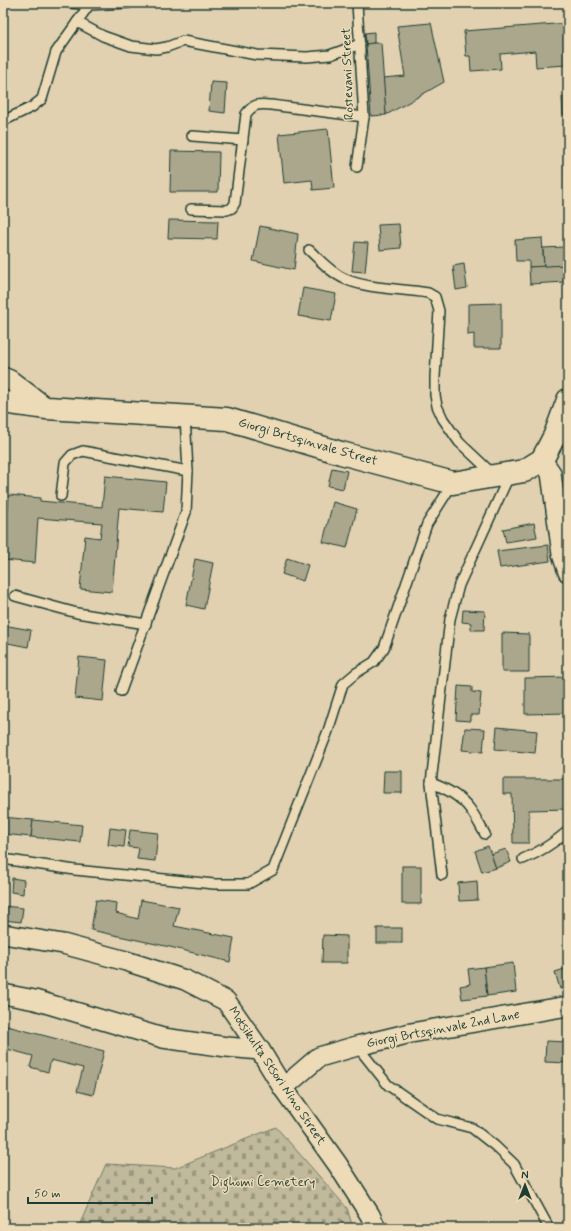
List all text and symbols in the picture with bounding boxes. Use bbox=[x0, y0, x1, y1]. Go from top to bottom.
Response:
street label: Rostevani Street bbox=[338, 27, 358, 121]
street label: Giorgi Brtsqinvale Street bbox=[236, 414, 380, 471]
street label: Motsikulta Stsori Nino Street bbox=[224, 1003, 330, 1149]
street label: Giorgi Brtsqinvale 2nd Lane bbox=[365, 1006, 521, 1053]
north arrow bbox=[505, 1165, 545, 1205]
text: N bbox=[521, 1169, 529, 1183]
park label: Dighomi Cemetery bbox=[211, 1174, 315, 1193]
scale bar bbox=[28, 1179, 152, 1205]
text: 50 m bbox=[34, 1186, 61, 1202]

